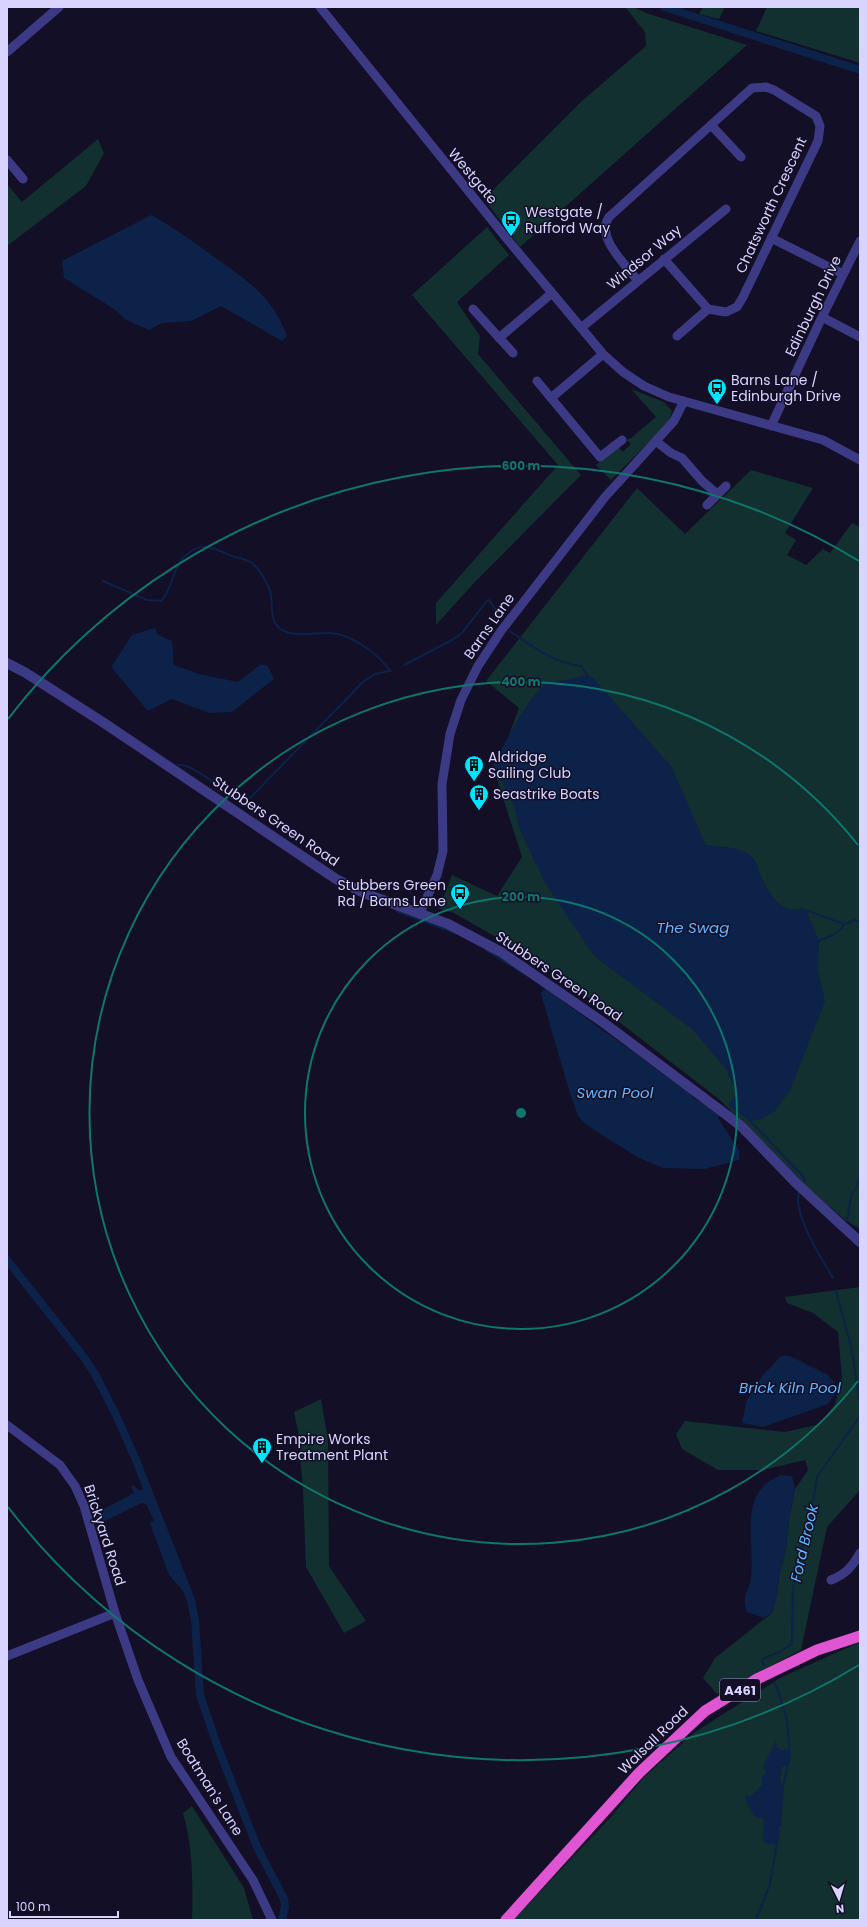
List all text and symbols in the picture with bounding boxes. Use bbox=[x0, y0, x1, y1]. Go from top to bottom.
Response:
street label: Chatsworth Crescent bbox=[731, 134, 811, 276]
street label: Westgate bbox=[444, 144, 503, 209]
place label: Westgate / Rufford Way bbox=[525, 202, 610, 238]
bus stop icon: Westgate / Rufford Way bbox=[500, 209, 522, 237]
street label: Windsor Way bbox=[602, 220, 686, 294]
street label: Edinburgh Drive bbox=[780, 252, 846, 360]
place label: Barns Lane / Edinburgh Drive bbox=[731, 370, 841, 406]
bus stop icon: Barns Lane / Edinburgh Drive bbox=[706, 377, 728, 405]
text: 600 m bbox=[502, 457, 541, 474]
street label: Barns Lane bbox=[459, 589, 519, 663]
text: 400 m bbox=[501, 673, 541, 690]
place label: Aldridge Sailing Club bbox=[488, 747, 571, 783]
building icon: Aldridge Sailing Club bbox=[463, 754, 485, 782]
street label: Stubbers Green Road bbox=[209, 771, 343, 871]
building icon: Seastrike Boats bbox=[468, 783, 490, 811]
place label: Seastrike Boats bbox=[493, 784, 599, 804]
place label: Stubbers Green Rd / Barns Lane bbox=[337, 875, 446, 911]
bus stop icon: Stubbers Green Rd / Barns Lane bbox=[449, 882, 471, 910]
text: 200 m bbox=[502, 888, 540, 905]
water label: The Swag bbox=[657, 917, 729, 938]
street label: Stubbers Green Road bbox=[492, 926, 626, 1026]
water label: Swan Pool bbox=[577, 1082, 654, 1103]
centre of rings bbox=[514, 1106, 528, 1120]
water label: Brick Kiln Pool bbox=[739, 1377, 841, 1398]
place label: Empire Works Treatment Plant bbox=[276, 1429, 388, 1465]
building icon: Empire Works Treatment Plant bbox=[251, 1436, 273, 1464]
street label: Brickyard Road bbox=[79, 1482, 131, 1588]
water label: Ford Brook bbox=[785, 1501, 823, 1584]
road number: A461 bbox=[720, 1679, 760, 1701]
street label: Walsall Road bbox=[614, 1701, 692, 1779]
street label: Boatman's Lane bbox=[172, 1734, 248, 1840]
north arrow bbox=[819, 1879, 859, 1919]
scale bar bbox=[10, 1893, 118, 1919]
text: 100 m bbox=[16, 1898, 50, 1915]
text: N bbox=[835, 1901, 845, 1917]

